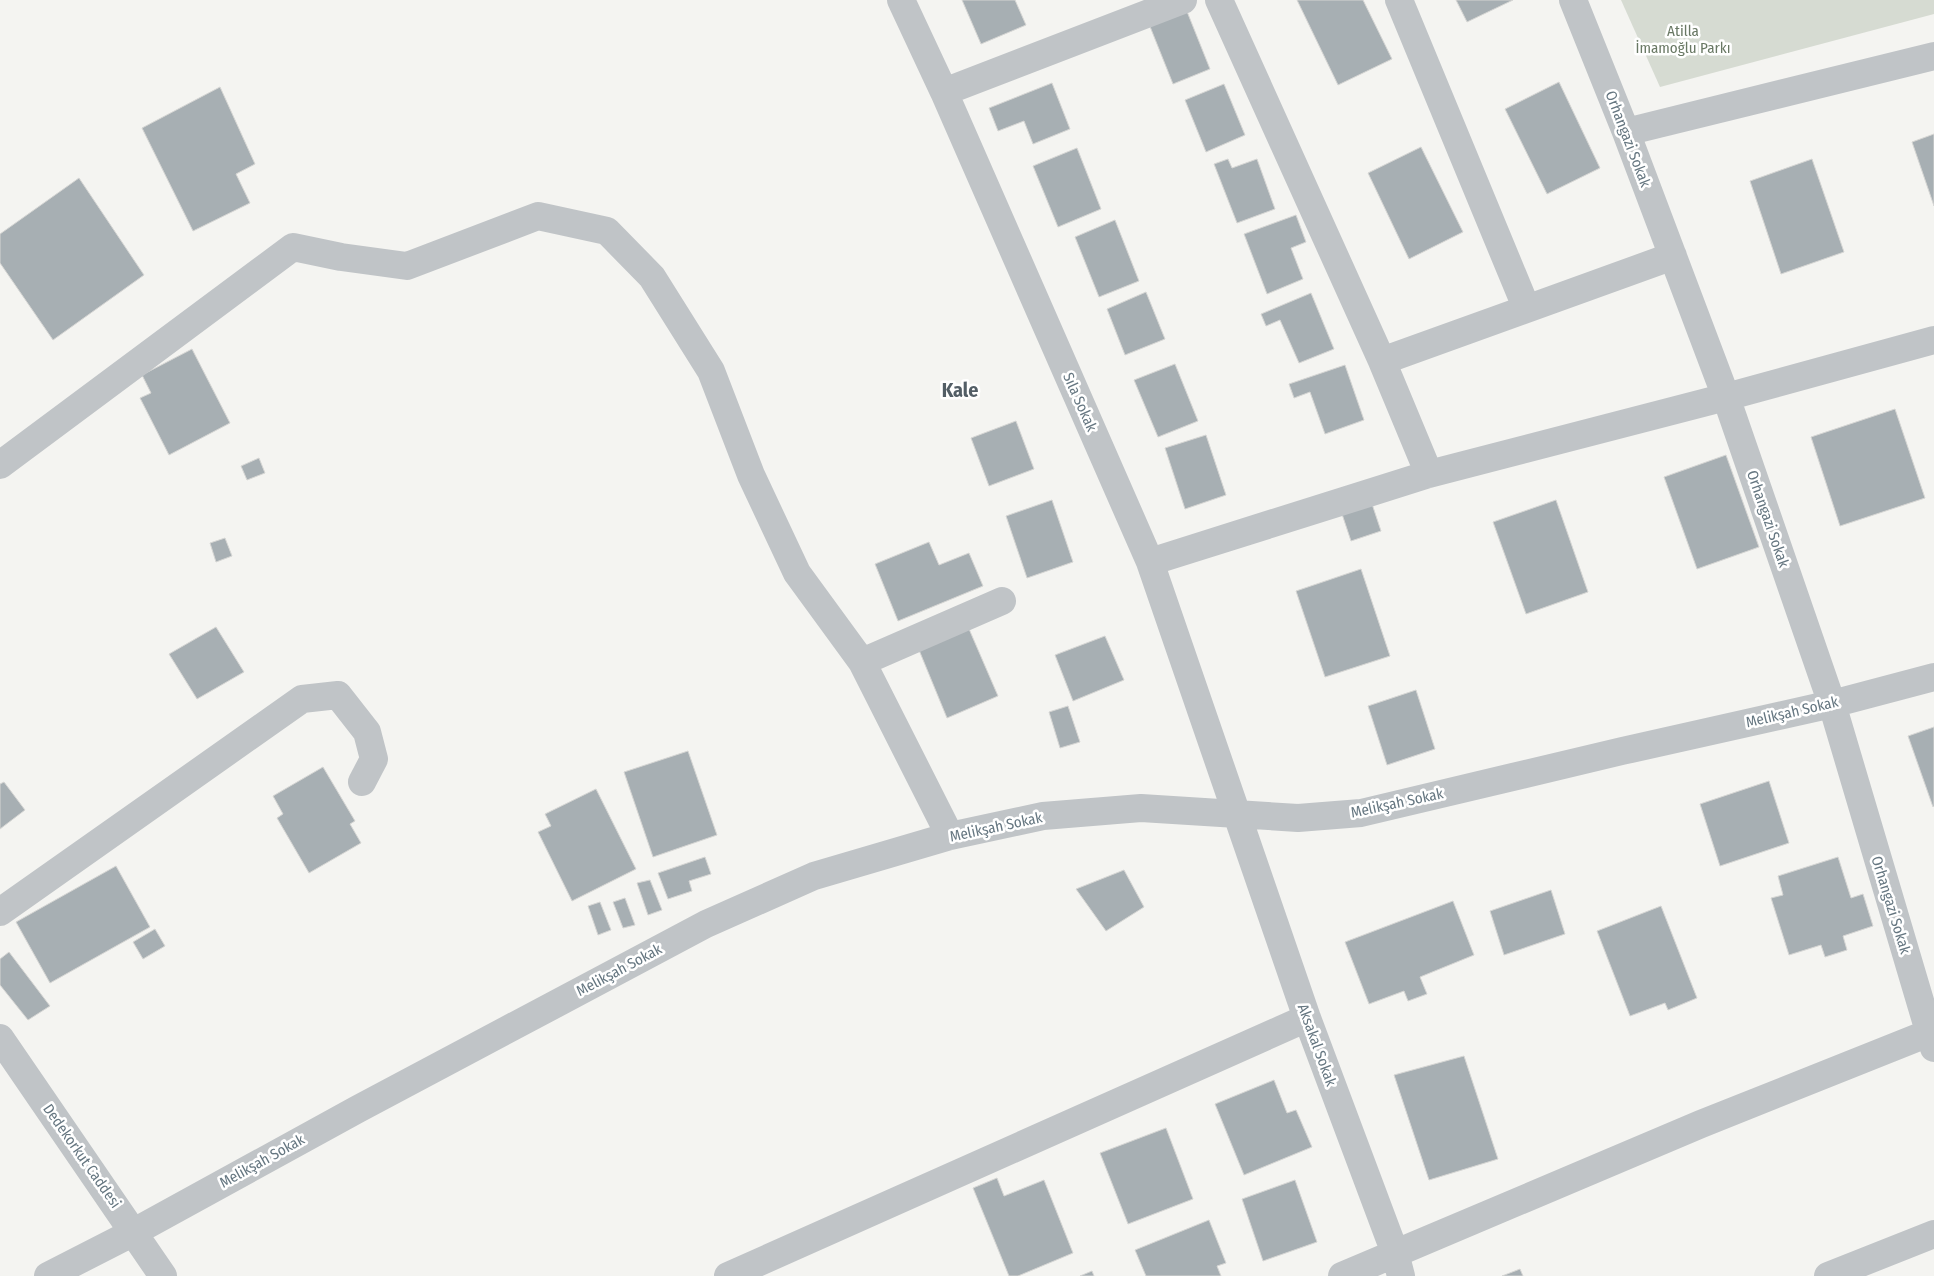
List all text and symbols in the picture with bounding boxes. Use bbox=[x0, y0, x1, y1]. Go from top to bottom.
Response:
park label: Atilla İmamoğlu Parkı bbox=[1635, 22, 1731, 57]
street label: Orhangazi Sokak bbox=[1601, 88, 1655, 190]
street label: Sıla Sokak bbox=[1059, 370, 1101, 434]
district label: Kale bbox=[942, 378, 978, 402]
street label: Orhangazi Sokak bbox=[1743, 468, 1793, 570]
street label: Melikşah Sokak bbox=[1744, 693, 1840, 731]
street label: Melikşah Sokak bbox=[1349, 784, 1445, 822]
street label: Melikşah Sokak bbox=[948, 808, 1044, 846]
street label: Orhangazi Sokak bbox=[1868, 854, 1914, 956]
street label: Melikşah Sokak bbox=[573, 940, 665, 1000]
street label: Aksakal Sokak bbox=[1294, 1001, 1340, 1089]
street label: Dedekorkut Caddesi bbox=[39, 1100, 125, 1212]
street label: Melikşah Sokak bbox=[216, 1130, 308, 1192]

